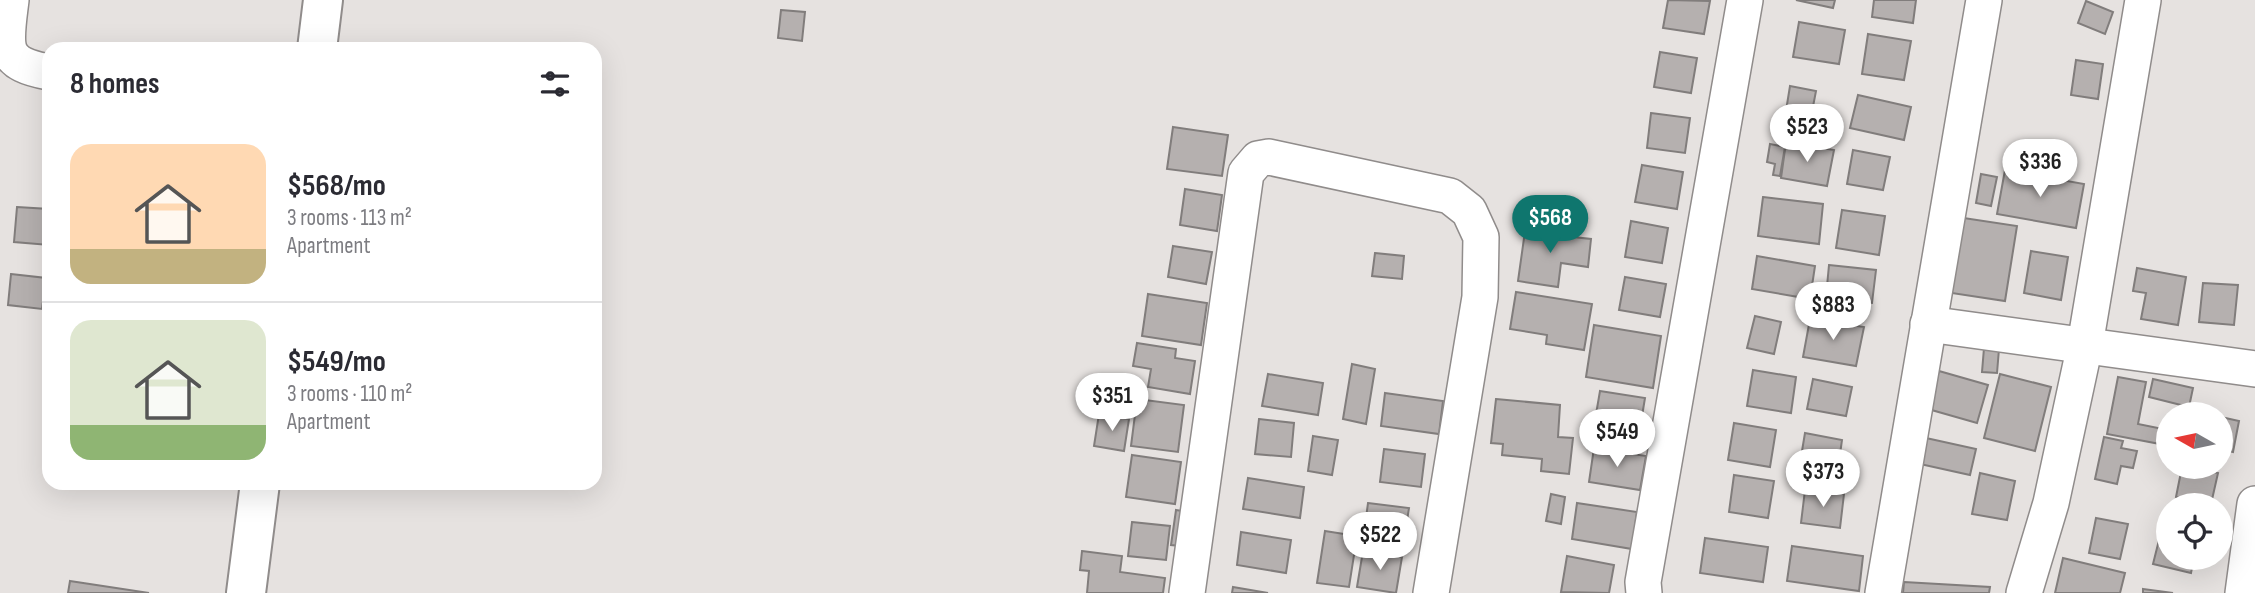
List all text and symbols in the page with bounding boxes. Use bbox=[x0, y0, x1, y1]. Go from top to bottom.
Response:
icon: filters bbox=[536, 65, 574, 103]
text: 8 homes bbox=[70, 66, 159, 102]
pin: $523 bbox=[1766, 104, 1848, 164]
text: $523 bbox=[1786, 113, 1828, 141]
pin: $336 bbox=[1999, 140, 2081, 199]
text: $336 bbox=[2018, 148, 2062, 176]
text: $568/mo bbox=[287, 168, 386, 204]
icon: home bbox=[126, 172, 210, 256]
pin: $568 bbox=[1509, 196, 1591, 255]
text: 3 rooms · 113 m² bbox=[287, 204, 412, 232]
text: $568 bbox=[1528, 204, 1572, 232]
text: Apartment bbox=[287, 232, 371, 260]
pin: $883 bbox=[1792, 282, 1874, 342]
text: $883 bbox=[1811, 291, 1855, 319]
text: $549/mo bbox=[287, 344, 386, 380]
icon: home bbox=[126, 348, 210, 432]
pin: $351 bbox=[1071, 374, 1153, 433]
text: 3 rooms · 110 m² bbox=[287, 380, 412, 408]
text: $351 bbox=[1091, 382, 1133, 410]
north arrow bbox=[2156, 402, 2233, 480]
map controls bbox=[2156, 402, 2233, 570]
text: Apartment bbox=[287, 408, 371, 436]
pin: $549 bbox=[1576, 410, 1658, 469]
text: $549 bbox=[1595, 418, 1639, 446]
pin: $373 bbox=[1782, 449, 1864, 509]
text: $373 bbox=[1802, 458, 1844, 486]
button: locate bbox=[2156, 493, 2233, 570]
pin: $522 bbox=[1339, 512, 1421, 572]
text: $522 bbox=[1359, 521, 1401, 549]

